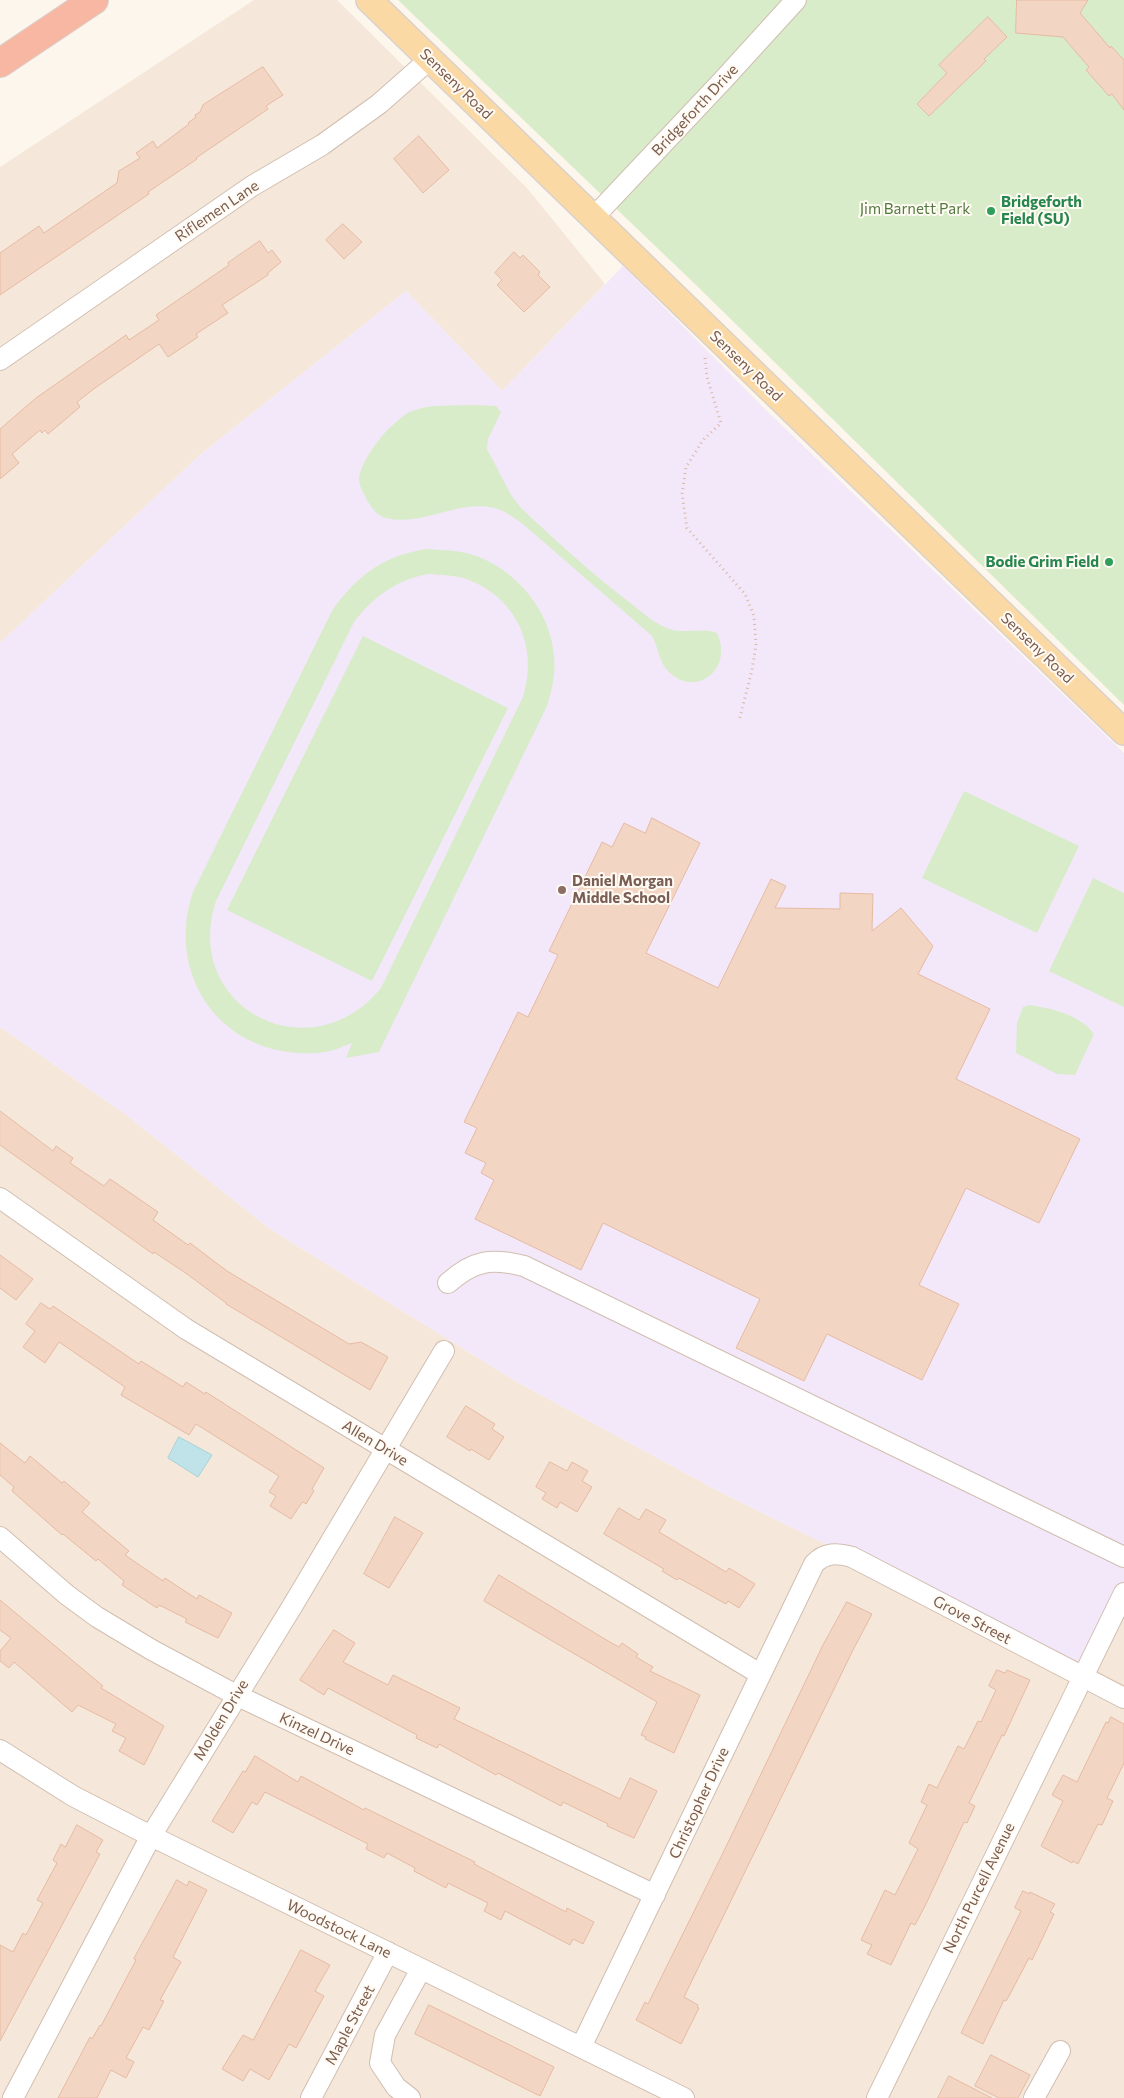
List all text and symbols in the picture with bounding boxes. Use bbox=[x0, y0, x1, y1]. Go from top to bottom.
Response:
street label: Senseny Road bbox=[416, 45, 496, 123]
street label: Bridgeforth Drive bbox=[648, 61, 742, 159]
street label: Riflemen Lane bbox=[172, 176, 262, 246]
place label: Bridgeforth Field (SU) bbox=[1001, 193, 1082, 228]
park label: Jim Barnett Park bbox=[860, 200, 970, 218]
marker: Bridgeforth Field (SU) bbox=[985, 205, 997, 217]
street label: Senseny Road bbox=[706, 327, 786, 405]
place label: Bodie Grim Field bbox=[986, 553, 1099, 571]
marker: Bodie Grim Field bbox=[1103, 556, 1115, 568]
street label: Senseny Road bbox=[997, 609, 1077, 687]
place label: Daniel Morgan Middle School bbox=[572, 872, 673, 907]
marker: Daniel Morgan Middle School bbox=[556, 884, 568, 896]
street label: Allen Drive bbox=[339, 1416, 411, 1470]
street label: Grove Street bbox=[930, 1592, 1014, 1648]
street label: Molden Drive bbox=[190, 1676, 252, 1764]
street label: Kinzel Drive bbox=[277, 1709, 357, 1759]
street label: Christopher Drive bbox=[665, 1744, 733, 1862]
street label: North Purcell Avenue bbox=[940, 1820, 1018, 1956]
street label: Woodstock Lane bbox=[284, 1896, 394, 1962]
street label: Maple Street bbox=[321, 1982, 379, 2068]

